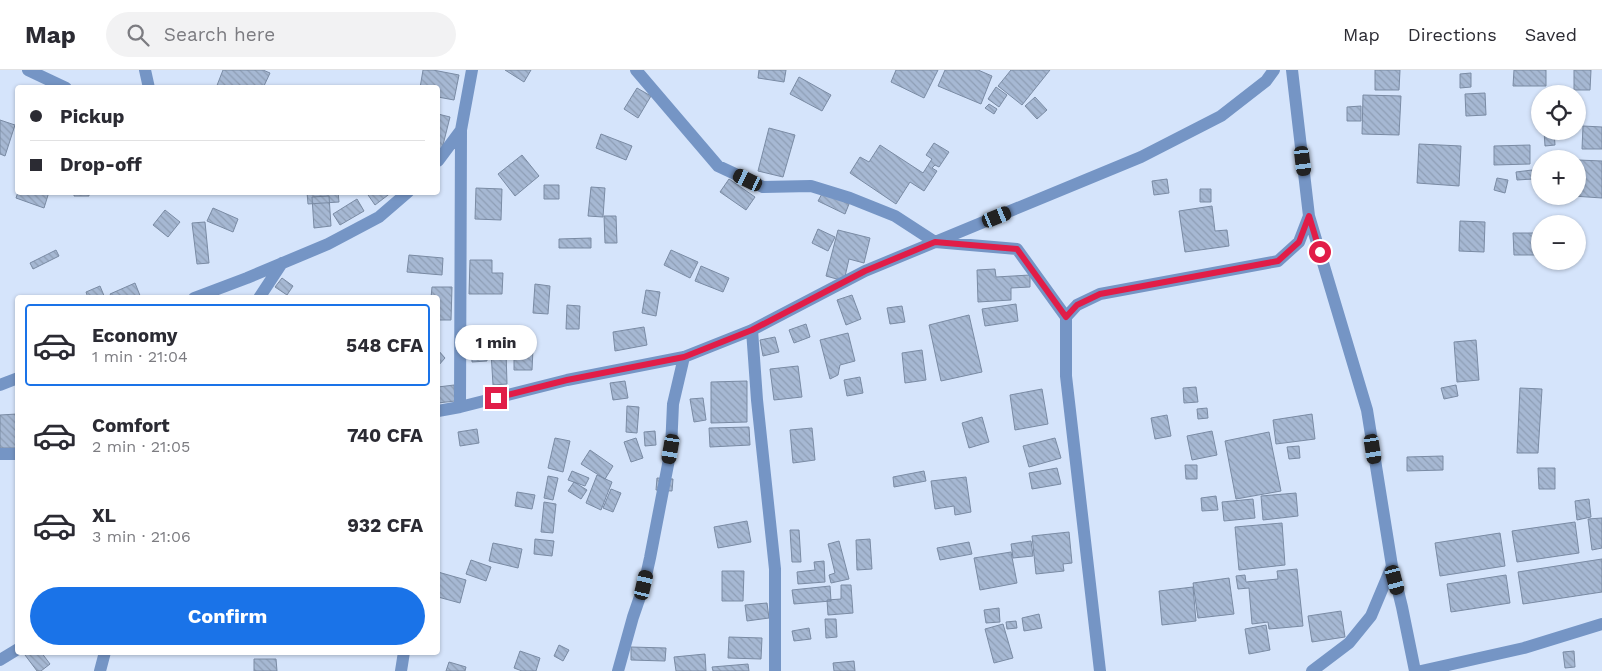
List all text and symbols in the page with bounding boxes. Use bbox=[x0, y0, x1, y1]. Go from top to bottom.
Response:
search box bbox=[106, 12, 456, 57]
text: Map bbox=[25, 21, 76, 49]
icon: search bbox=[124, 21, 152, 49]
text: Search here bbox=[164, 23, 275, 46]
text: Map bbox=[1343, 24, 1380, 45]
text: Directions bbox=[1408, 24, 1497, 45]
text: Saved bbox=[1525, 24, 1577, 45]
map controls bbox=[1531, 85, 1586, 270]
button: locate bbox=[1531, 85, 1586, 140]
text: Pickup bbox=[60, 105, 124, 128]
car bbox=[1293, 145, 1312, 177]
button: + bbox=[1531, 150, 1586, 205]
text: Drop-off bbox=[60, 153, 142, 176]
car bbox=[731, 167, 764, 193]
car bbox=[980, 204, 1013, 230]
button: − bbox=[1531, 215, 1586, 270]
route start bbox=[1309, 241, 1331, 263]
icon: car bbox=[32, 323, 77, 368]
text: Economy bbox=[92, 324, 177, 347]
callout: 1 min bbox=[455, 325, 537, 360]
text: 1 min bbox=[475, 333, 517, 352]
text: 548 CFA bbox=[346, 334, 423, 357]
text: 1 min · 21:04 bbox=[92, 347, 188, 366]
route end bbox=[485, 387, 507, 409]
icon: car bbox=[32, 413, 77, 458]
text: Comfort bbox=[92, 414, 170, 437]
text: 740 CFA bbox=[347, 424, 423, 447]
car bbox=[661, 433, 680, 465]
car bbox=[1363, 433, 1382, 465]
text: 2 min · 21:05 bbox=[92, 437, 190, 456]
icon: car bbox=[32, 503, 77, 548]
text: XL bbox=[92, 504, 116, 527]
text: 932 CFA bbox=[347, 514, 423, 537]
text: 3 min · 21:06 bbox=[92, 527, 191, 546]
car bbox=[1383, 564, 1406, 596]
car bbox=[633, 569, 654, 601]
button: Confirm bbox=[30, 587, 425, 645]

